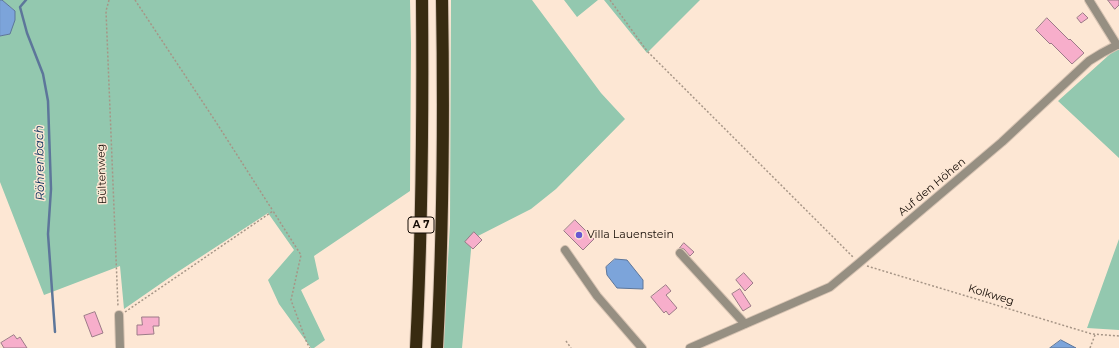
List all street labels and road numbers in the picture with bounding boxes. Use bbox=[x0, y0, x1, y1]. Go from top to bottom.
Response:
street label: Bültenweg bbox=[94, 144, 110, 204]
street label: Auf den Höhen bbox=[896, 155, 968, 219]
road number: A 7 bbox=[408, 217, 434, 233]
street label: Kolkweg bbox=[966, 282, 1016, 308]

